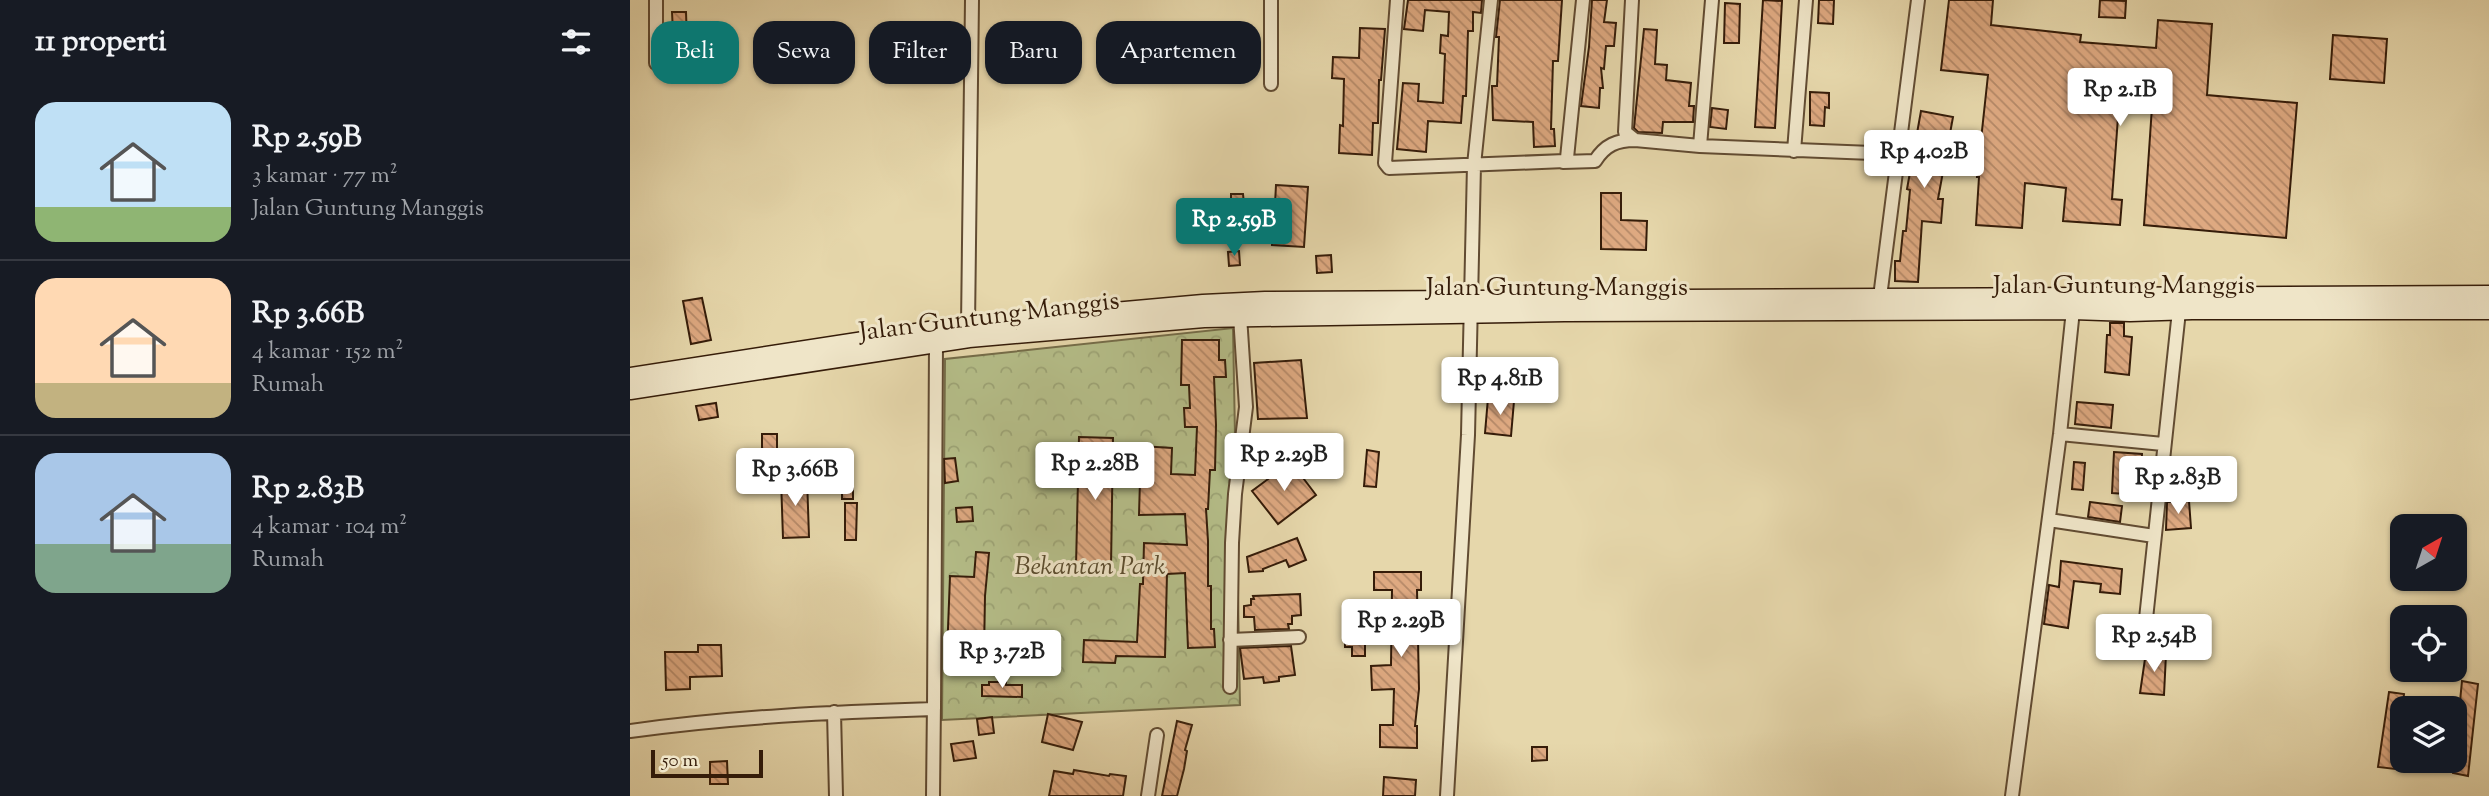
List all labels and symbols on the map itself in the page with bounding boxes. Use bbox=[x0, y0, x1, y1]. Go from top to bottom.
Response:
pin: Rp 2.1B bbox=[2055, 68, 2185, 128]
pin: Rp 4.02B bbox=[1852, 130, 1996, 190]
pin: Rp 2.59B bbox=[1162, 198, 1306, 258]
street label: Jalan Guntung Manggis bbox=[1991, 268, 2255, 305]
street label: Jalan Guntung Manggis bbox=[1424, 270, 1688, 307]
street label: Jalan Guntung Manggis bbox=[855, 283, 1122, 352]
pin: Rp 4.81B bbox=[1428, 358, 1572, 417]
pin: Rp 2.29B bbox=[1212, 434, 1356, 493]
pin: Rp 2.28B bbox=[1023, 442, 1167, 502]
pin: Rp 3.66B bbox=[723, 448, 867, 508]
pin: Rp 2.83B bbox=[2106, 456, 2250, 516]
north arrow bbox=[2390, 514, 2468, 592]
park label: Bekantan Park bbox=[1015, 549, 1166, 586]
pin: Rp 2.29B bbox=[1329, 600, 1473, 659]
pin: Rp 2.54B bbox=[2082, 614, 2226, 674]
pin: Rp 3.72B bbox=[930, 630, 1074, 690]
scale bar bbox=[651, 747, 763, 779]

